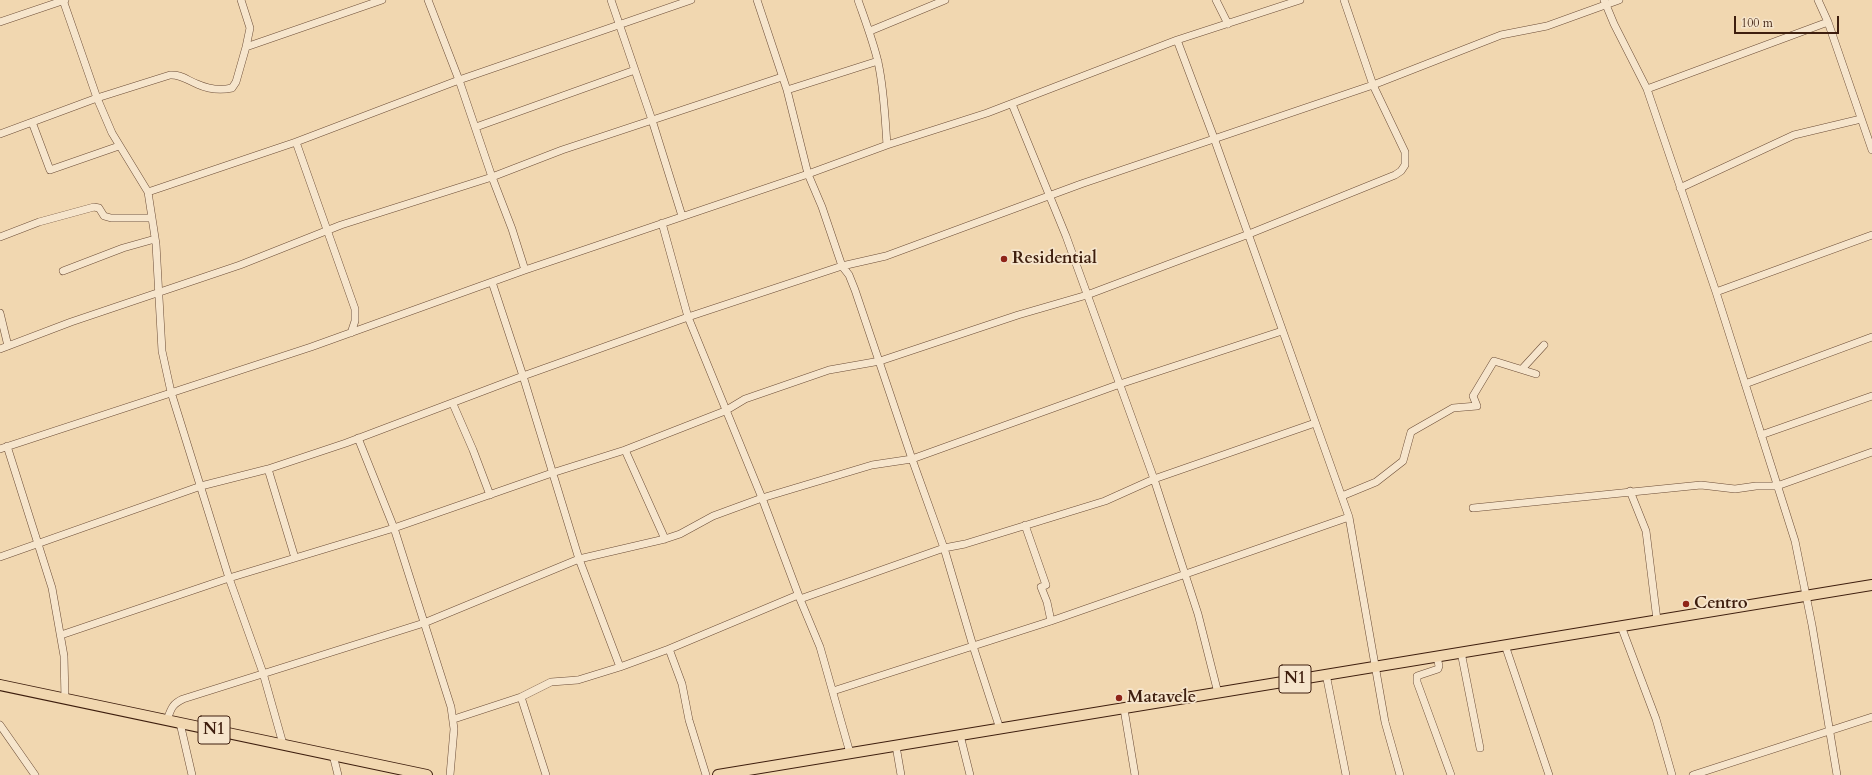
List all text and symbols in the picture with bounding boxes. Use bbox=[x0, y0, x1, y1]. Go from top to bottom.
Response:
scale bar bbox=[1736, 8, 1841, 34]
text: 100 m bbox=[1741, 15, 1773, 31]
place label: Residential bbox=[1012, 249, 1097, 269]
marker: Residential bbox=[999, 254, 1009, 264]
place label: Centro bbox=[1694, 594, 1748, 614]
marker: Centro bbox=[1681, 599, 1691, 609]
road number: N1 bbox=[1279, 665, 1311, 693]
place label: Matavele bbox=[1127, 688, 1196, 708]
marker: Matavele bbox=[1114, 693, 1124, 703]
road number: N1 bbox=[198, 716, 230, 744]

